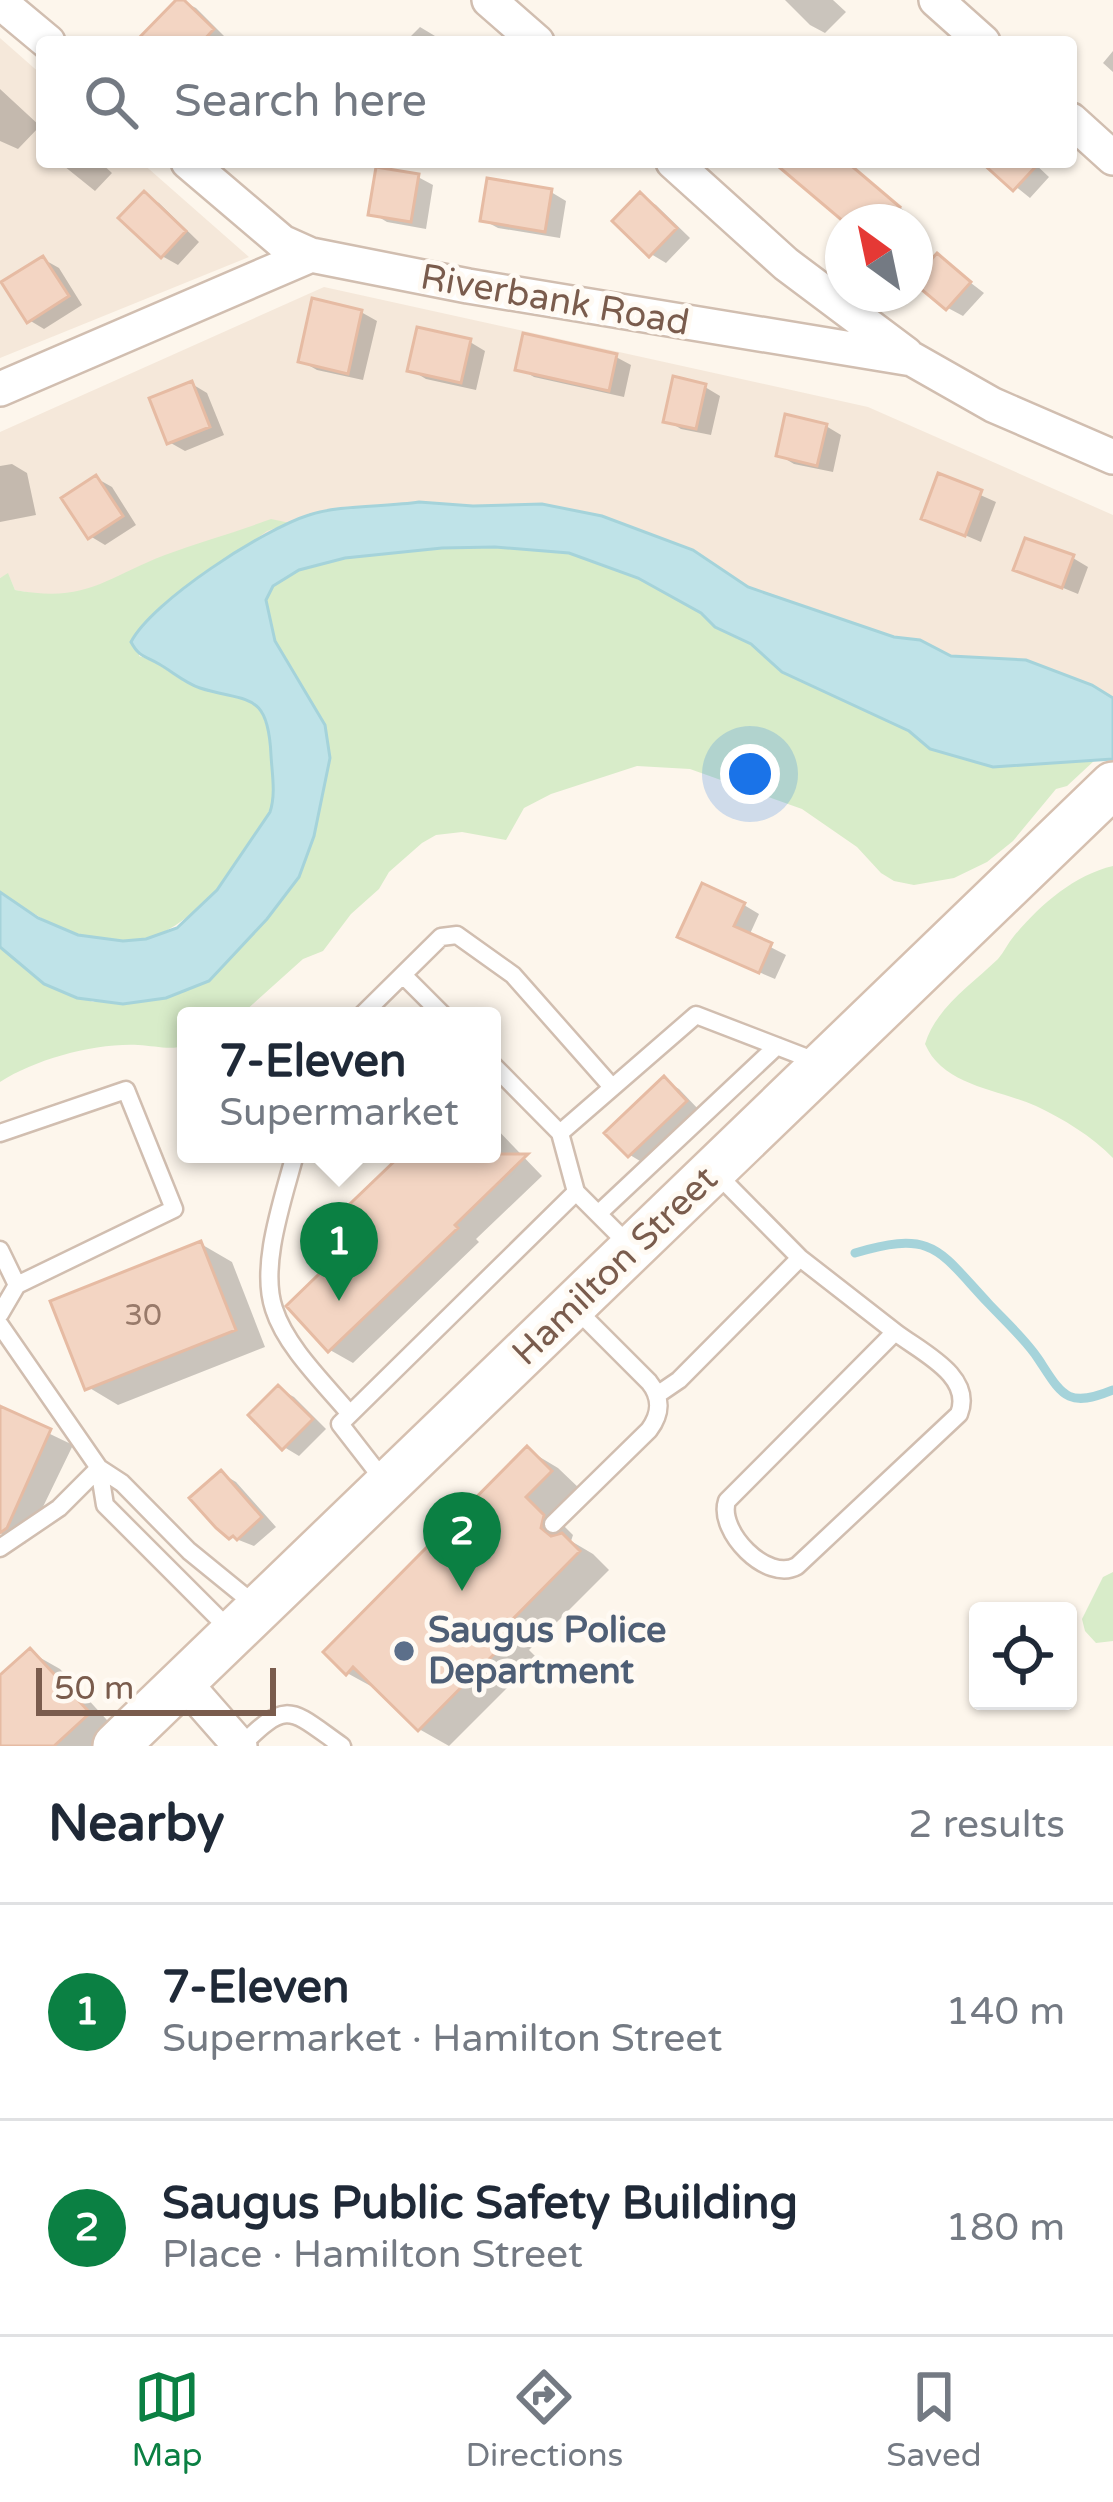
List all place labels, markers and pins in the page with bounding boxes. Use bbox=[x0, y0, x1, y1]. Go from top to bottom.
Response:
pin: 1 bbox=[300, 1202, 378, 1301]
pin: 2 bbox=[423, 1492, 501, 1591]
place label: Saugus Police Department bbox=[428, 1609, 666, 1693]
marker: Saugus Police Department bbox=[391, 1638, 417, 1664]

